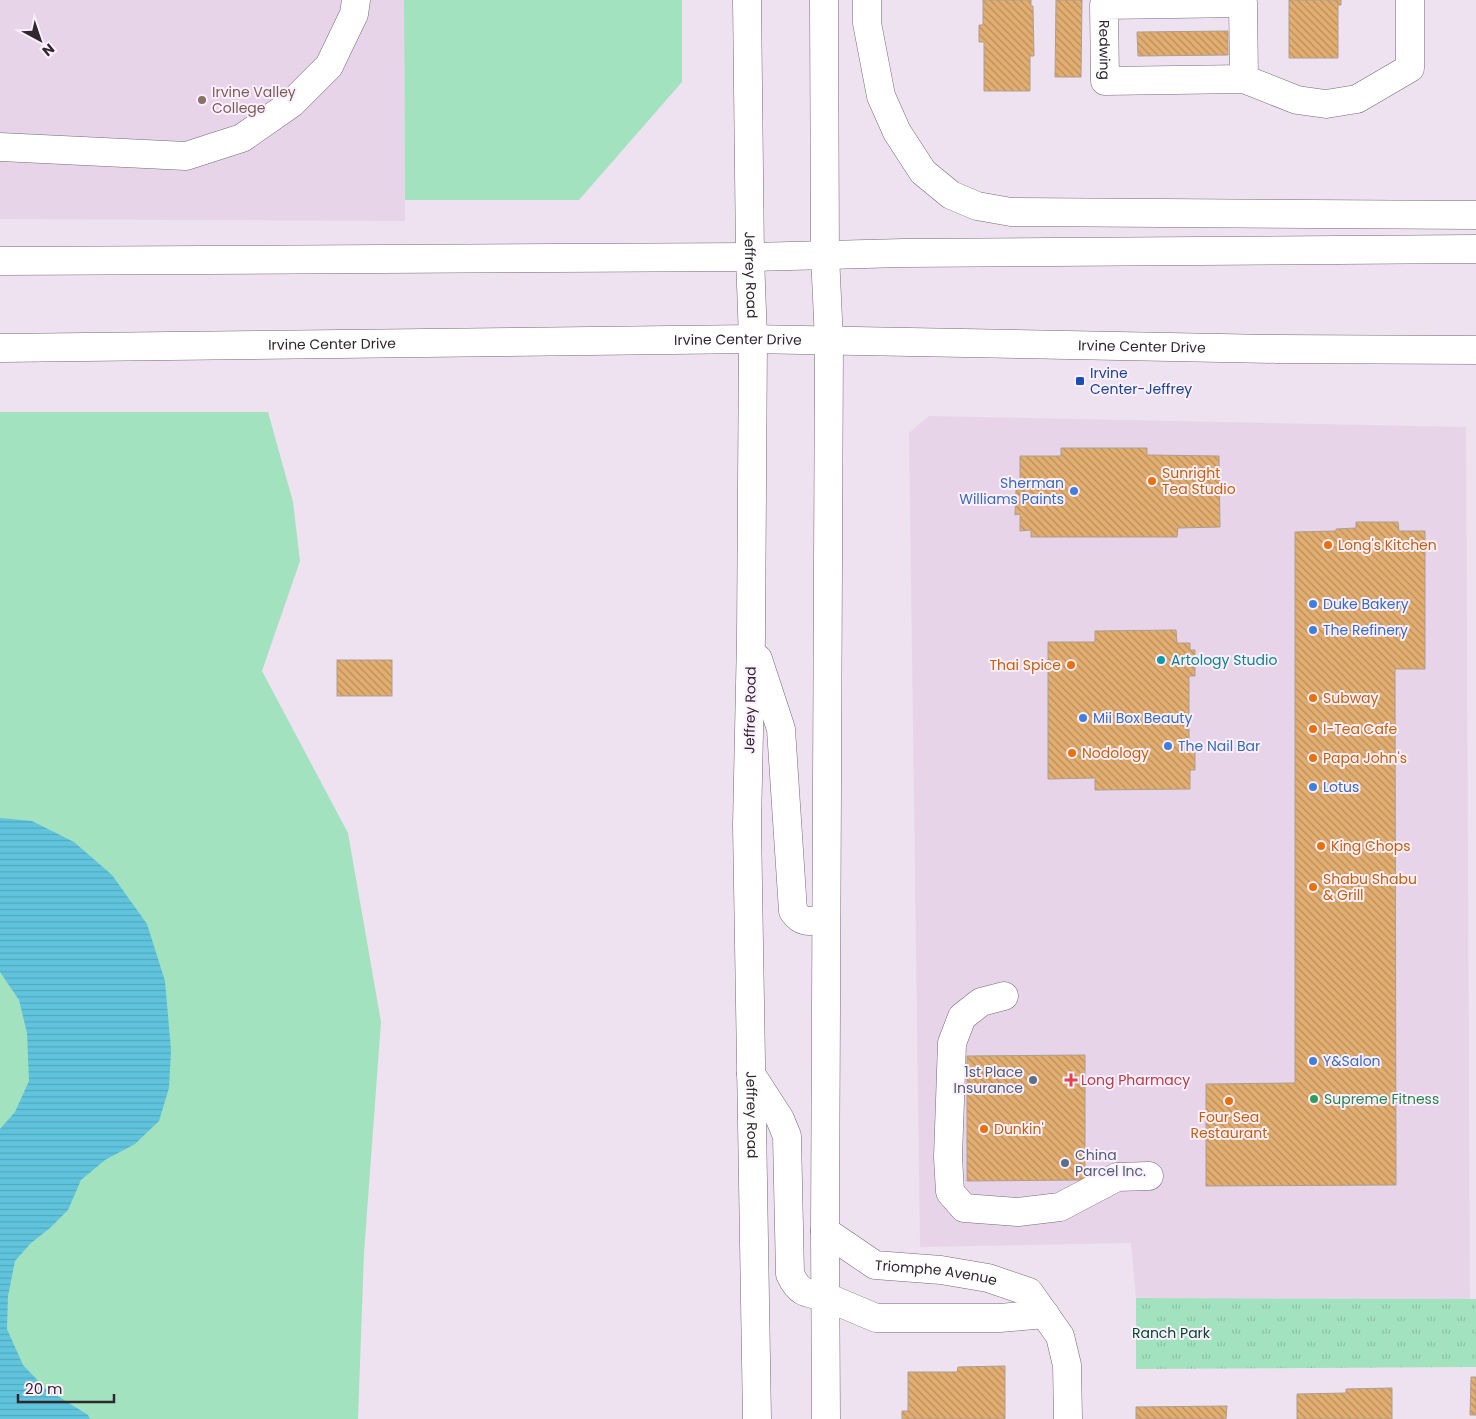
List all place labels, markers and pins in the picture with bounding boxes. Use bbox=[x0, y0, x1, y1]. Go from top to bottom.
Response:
place label: Irvine Valley College bbox=[212, 82, 296, 118]
marker: Irvine Valley College bbox=[196, 94, 208, 106]
place label: Irvine Center-Jeffrey bbox=[1090, 363, 1192, 399]
marker: Irvine Center-Jeffrey bbox=[1074, 375, 1086, 387]
place label: Sunright Tea Studio bbox=[1162, 463, 1236, 499]
place label: Sherman Williams Paints bbox=[959, 473, 1064, 509]
marker: Sunright Tea Studio bbox=[1146, 475, 1158, 487]
marker: Sherman Williams Paints bbox=[1068, 485, 1080, 497]
place label: Long's Kitchen bbox=[1338, 535, 1437, 555]
marker: Long's Kitchen bbox=[1322, 539, 1334, 551]
place label: Duke Bakery bbox=[1323, 594, 1409, 614]
marker: Duke Bakery bbox=[1307, 598, 1319, 610]
place label: The Refinery bbox=[1323, 620, 1408, 640]
marker: The Refinery bbox=[1307, 624, 1319, 636]
place label: Artology Studio bbox=[1171, 650, 1277, 670]
marker: Artology Studio bbox=[1155, 654, 1167, 666]
place label: Thai Spice bbox=[990, 655, 1061, 675]
marker: Thai Spice bbox=[1065, 659, 1077, 671]
place label: Subway bbox=[1323, 688, 1379, 708]
marker: Subway bbox=[1307, 692, 1319, 704]
place label: Mii Box Beauty bbox=[1093, 708, 1192, 728]
marker: Mii Box Beauty bbox=[1077, 712, 1089, 724]
place label: I-Tea Cafe bbox=[1323, 719, 1397, 739]
marker: I-Tea Cafe bbox=[1307, 723, 1319, 735]
place label: The Nail Bar bbox=[1178, 736, 1260, 756]
marker: The Nail Bar bbox=[1162, 740, 1174, 752]
place label: Nodology bbox=[1082, 743, 1149, 763]
marker: Nodology bbox=[1066, 747, 1078, 759]
place label: Papa John's bbox=[1323, 748, 1407, 768]
marker: Papa John's bbox=[1307, 752, 1319, 764]
place label: Lotus bbox=[1323, 777, 1359, 797]
marker: Lotus bbox=[1307, 781, 1319, 793]
place label: King Chops bbox=[1331, 836, 1411, 856]
marker: King Chops bbox=[1315, 840, 1327, 852]
place label: Shabu Shabu & Grill bbox=[1323, 869, 1417, 905]
marker: Shabu Shabu & Grill bbox=[1307, 881, 1319, 893]
place label: Y&Salon bbox=[1323, 1051, 1381, 1071]
marker: Y&Salon bbox=[1307, 1055, 1319, 1067]
place label: 1st Place Insurance bbox=[954, 1062, 1023, 1098]
place label: Long Pharmacy bbox=[1081, 1070, 1190, 1090]
marker: 1st Place Insurance bbox=[1027, 1074, 1039, 1086]
marker: Long Pharmacy bbox=[1065, 1074, 1077, 1086]
place label: Supreme Fitness bbox=[1324, 1089, 1439, 1109]
marker: Supreme Fitness bbox=[1308, 1093, 1320, 1105]
marker: Four Sea Restaurant bbox=[1223, 1095, 1235, 1107]
place label: Four Sea Restaurant bbox=[1191, 1107, 1267, 1143]
place label: Dunkin' bbox=[994, 1119, 1044, 1139]
marker: Dunkin' bbox=[978, 1123, 990, 1135]
place label: China Parcel Inc. bbox=[1075, 1145, 1146, 1181]
marker: China Parcel Inc. bbox=[1059, 1157, 1071, 1169]

